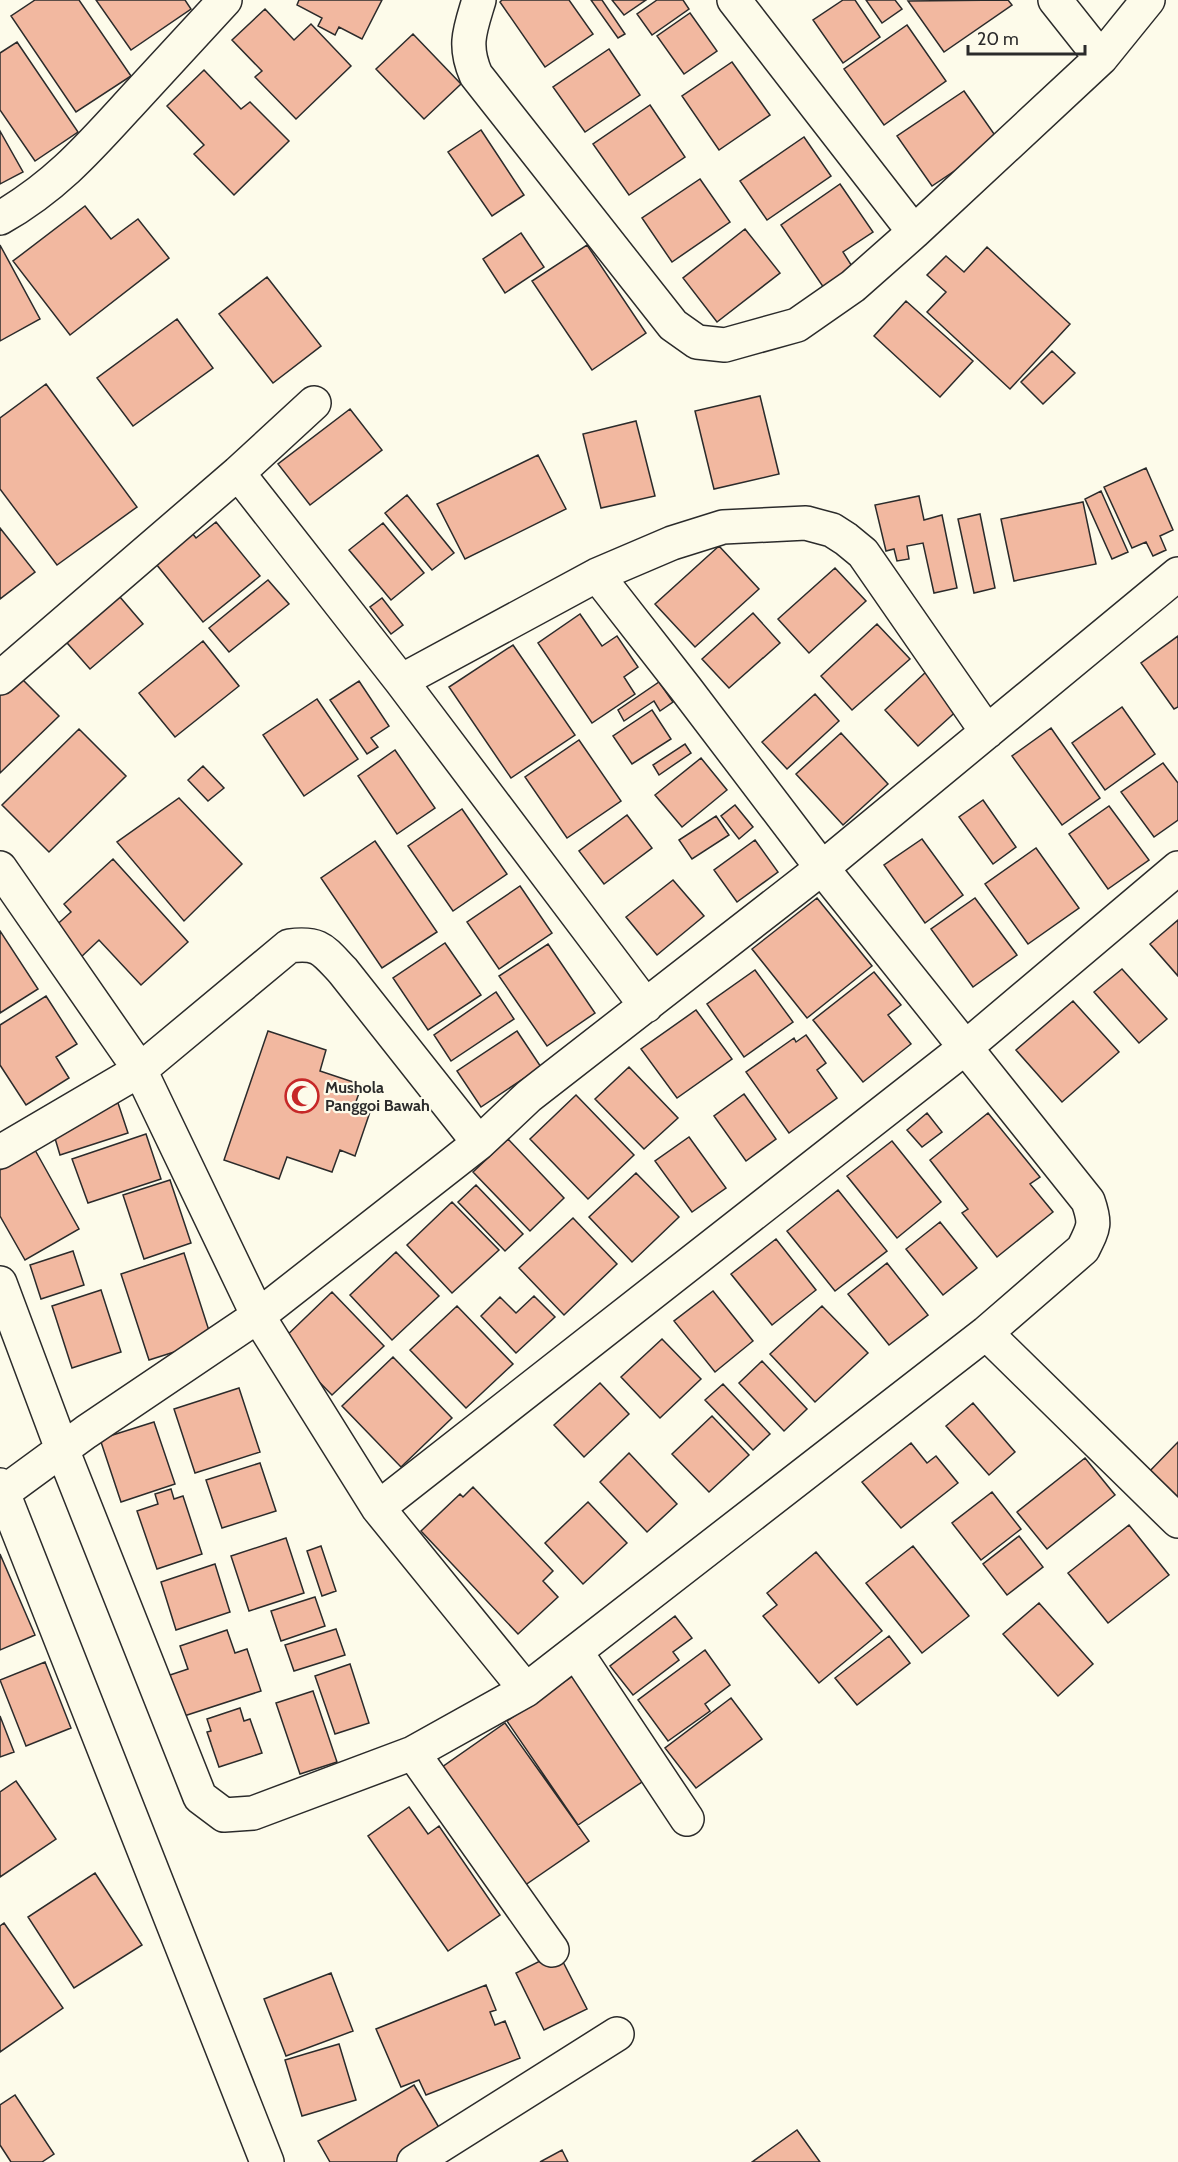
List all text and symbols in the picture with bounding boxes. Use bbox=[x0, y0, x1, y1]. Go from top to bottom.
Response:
scale bar bbox=[968, 18, 1085, 56]
text: 20 m bbox=[977, 28, 1019, 50]
mosque icon: Mushola Panggoi Bawah bbox=[284, 1078, 320, 1114]
place label: Mushola Panggoi Bawah bbox=[325, 1078, 430, 1115]

